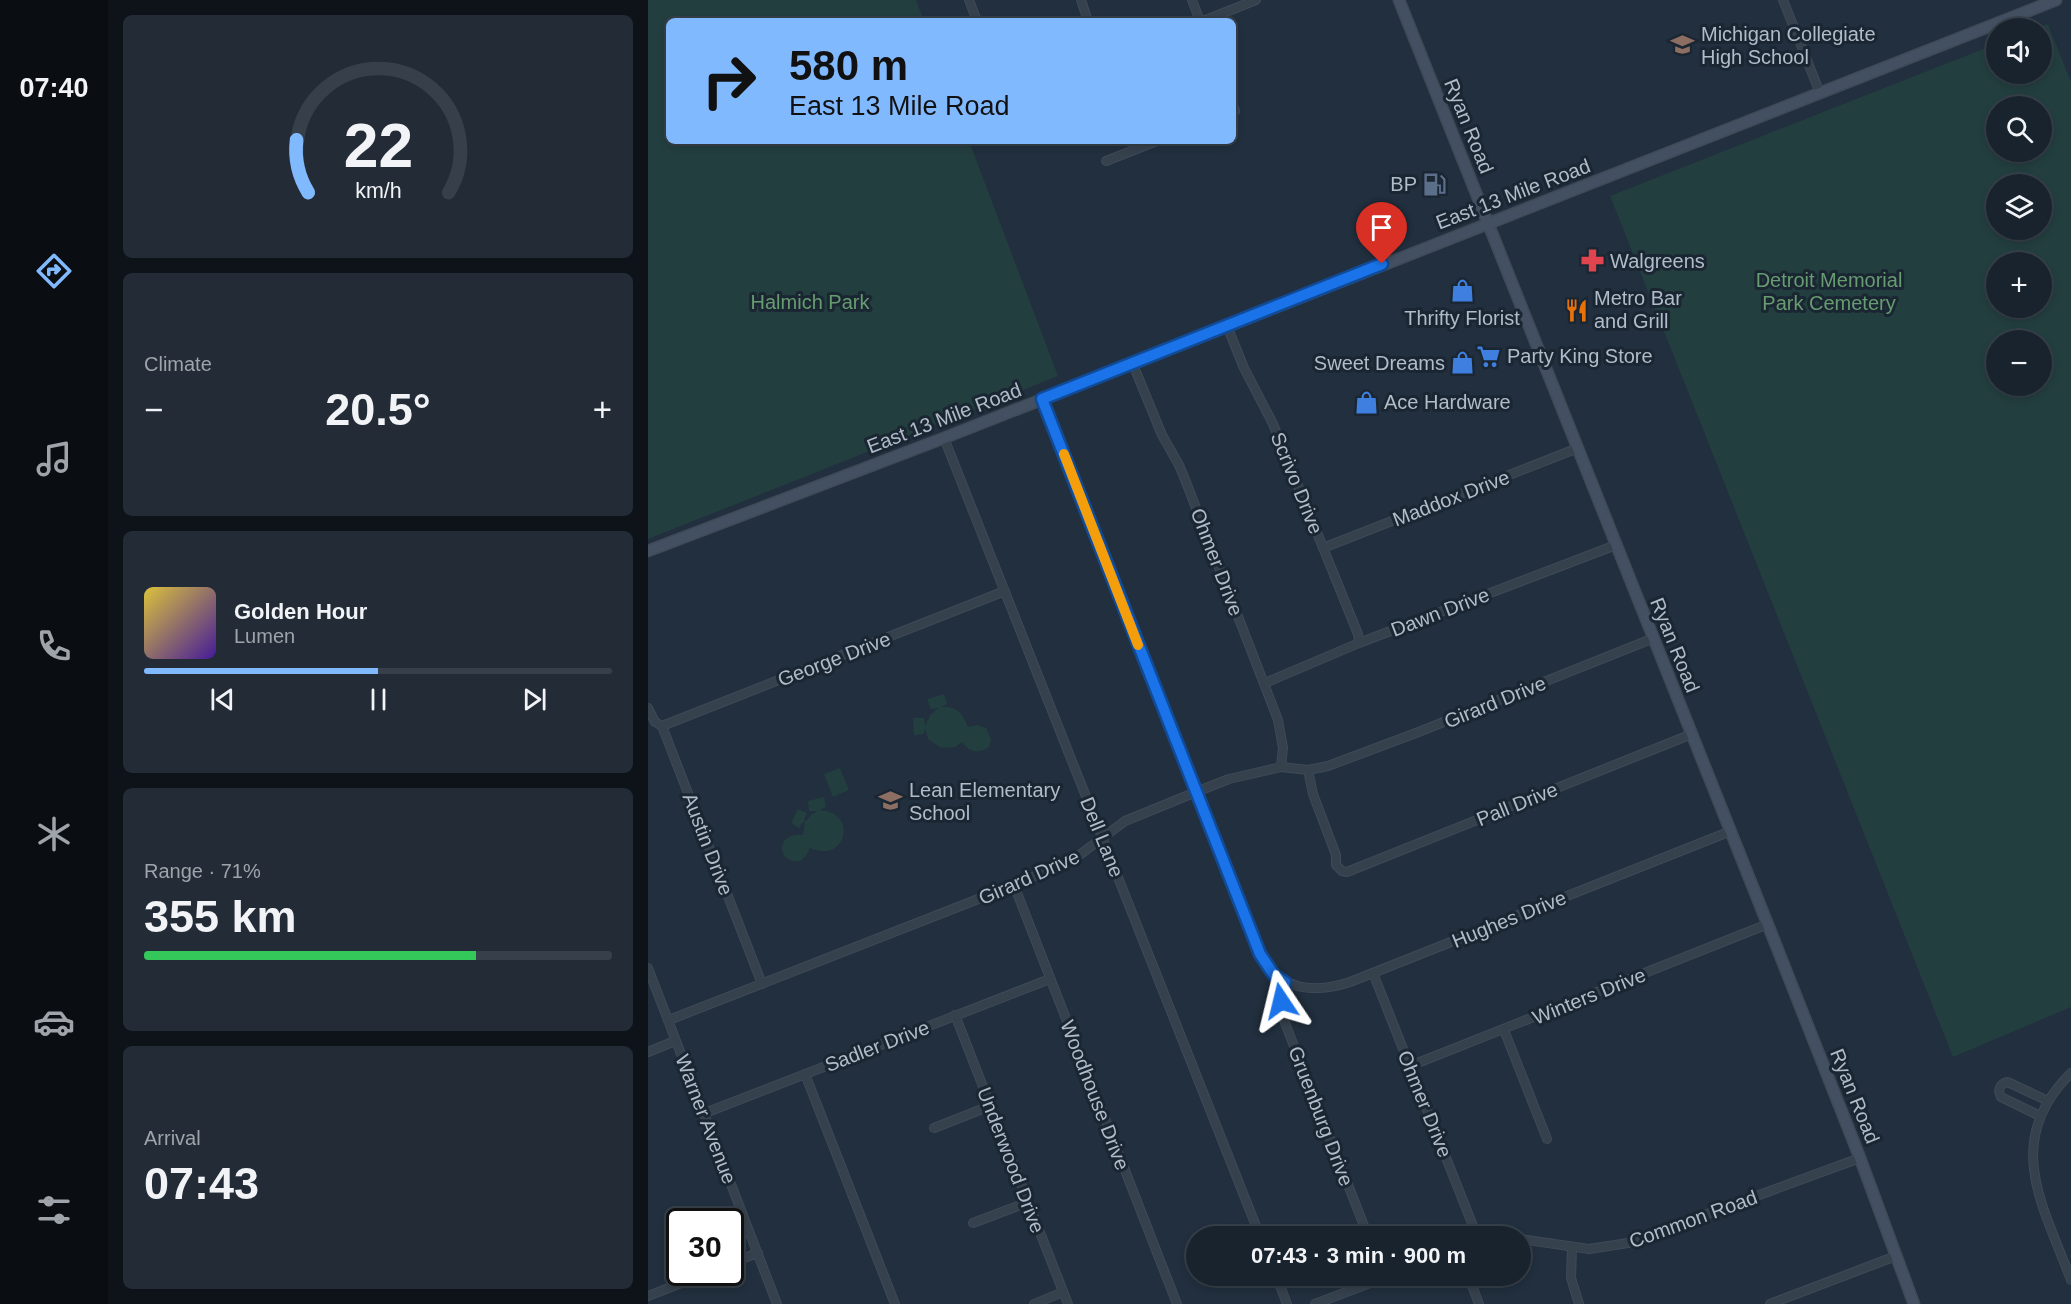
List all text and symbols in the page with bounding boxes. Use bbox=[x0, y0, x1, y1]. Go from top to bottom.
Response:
map controls bbox=[1986, 18, 2052, 396]
button: sound bbox=[1986, 18, 2052, 84]
place label: Michigan Collegiate High School bbox=[1701, 23, 1876, 68]
school or university icon: Michigan Collegiate High School bbox=[1670, 32, 1696, 58]
icon: right bbox=[690, 42, 768, 120]
text: 580 m bbox=[789, 42, 908, 89]
text: 07:40 bbox=[19, 73, 89, 103]
street label: Ryan Road bbox=[1440, 75, 1498, 177]
text: East 13 Mile Road bbox=[789, 91, 1010, 121]
button: search bbox=[1986, 96, 2052, 162]
text: 22 bbox=[343, 112, 413, 181]
street label: East 13 Mile Road bbox=[1433, 154, 1593, 234]
fuel station icon: BP bbox=[1422, 171, 1448, 197]
place label: BP bbox=[1390, 173, 1417, 195]
button: layers bbox=[1986, 174, 2052, 240]
text: km/h bbox=[355, 180, 401, 204]
pin bbox=[1356, 202, 1407, 264]
icon: arrive bbox=[1365, 211, 1398, 244]
pharmacy icon: Walgreens bbox=[1579, 248, 1605, 274]
icon: directions bbox=[33, 250, 75, 292]
place label: Walgreens bbox=[1610, 250, 1705, 272]
button: + bbox=[1986, 252, 2052, 318]
park label: Detroit Memorial Park Cemetery bbox=[1756, 269, 1902, 314]
shop icon: Thrifty Florist bbox=[1449, 277, 1475, 303]
place label: Metro Bar and Grill bbox=[1594, 287, 1682, 332]
park label: Halmich Park bbox=[751, 291, 870, 313]
restaurant icon: Metro Bar and Grill bbox=[1563, 297, 1589, 323]
place label: Thrifty Florist bbox=[1404, 307, 1520, 329]
button: − bbox=[1986, 330, 2052, 396]
supermarket icon: Party King Store bbox=[1476, 343, 1502, 369]
place label: Party King Store bbox=[1507, 345, 1653, 367]
shop icon: Sweet Dreams bbox=[1450, 350, 1476, 376]
place label: Sweet Dreams bbox=[1314, 352, 1445, 374]
text: Climate bbox=[144, 353, 212, 375]
street label: East 13 Mile Road bbox=[864, 378, 1024, 458]
text: 20.5° bbox=[325, 384, 431, 435]
shop icon: Ace Hardware bbox=[1353, 389, 1379, 415]
text: − bbox=[144, 391, 163, 428]
text: + bbox=[593, 391, 612, 428]
place label: Ace Hardware bbox=[1384, 391, 1511, 413]
street label: Scrivo Drive bbox=[1267, 429, 1327, 537]
icon: music bbox=[33, 438, 75, 480]
street label: Maddox Drive bbox=[1389, 466, 1513, 530]
street label: Ohmer Drive bbox=[1186, 505, 1248, 619]
street label: Dawn Drive bbox=[1388, 583, 1492, 641]
street label: Ryan Road bbox=[1646, 594, 1704, 696]
text: Golden Hour bbox=[234, 599, 367, 624]
icon: phone bbox=[33, 625, 75, 667]
text: Lumen bbox=[234, 625, 295, 647]
street label: George Drive bbox=[775, 627, 893, 691]
street label: Girard Drive bbox=[1441, 672, 1549, 732]
icon: previous bbox=[206, 683, 239, 716]
icon: pause bbox=[362, 683, 395, 716]
icon: next bbox=[518, 683, 551, 716]
street label: Pall Drive bbox=[1473, 778, 1561, 830]
place label: Lean Elementary School bbox=[909, 779, 1060, 824]
school or university icon: Lean Elementary School bbox=[878, 788, 904, 814]
street label: Austin Drive bbox=[678, 790, 738, 898]
street label: Dell Lane bbox=[1076, 794, 1128, 880]
icon: climate bbox=[33, 813, 75, 855]
street label: Girard Drive bbox=[975, 845, 1083, 909]
text: Range · 71% bbox=[144, 860, 261, 882]
street label: Hughes Drive bbox=[1449, 886, 1569, 952]
text: 355 km bbox=[144, 891, 297, 942]
street label: Winters Drive bbox=[1529, 963, 1649, 1029]
position arrow bbox=[1249, 969, 1313, 1033]
icon: car bbox=[33, 1001, 75, 1043]
street label: Sadler Drive bbox=[822, 1016, 932, 1076]
street label: Woodhouse Drive bbox=[1056, 1017, 1134, 1173]
street label: Gruenburg Drive bbox=[1284, 1043, 1358, 1189]
street label: Ryan Road bbox=[1826, 1045, 1884, 1147]
street label: Ohmer Drive bbox=[1394, 1047, 1456, 1161]
street label: Warner Avenue bbox=[671, 1051, 741, 1187]
street label: Underwood Drive bbox=[973, 1084, 1049, 1236]
text: Arrival bbox=[144, 1127, 201, 1149]
text: 07:43 bbox=[144, 1158, 259, 1209]
street label: Common Road bbox=[1626, 1186, 1760, 1252]
icon: filters bbox=[33, 1189, 75, 1231]
speed limit sign: 30 bbox=[666, 1208, 744, 1286]
text: 07:43 · 3 min · 900 m bbox=[1251, 1243, 1466, 1268]

